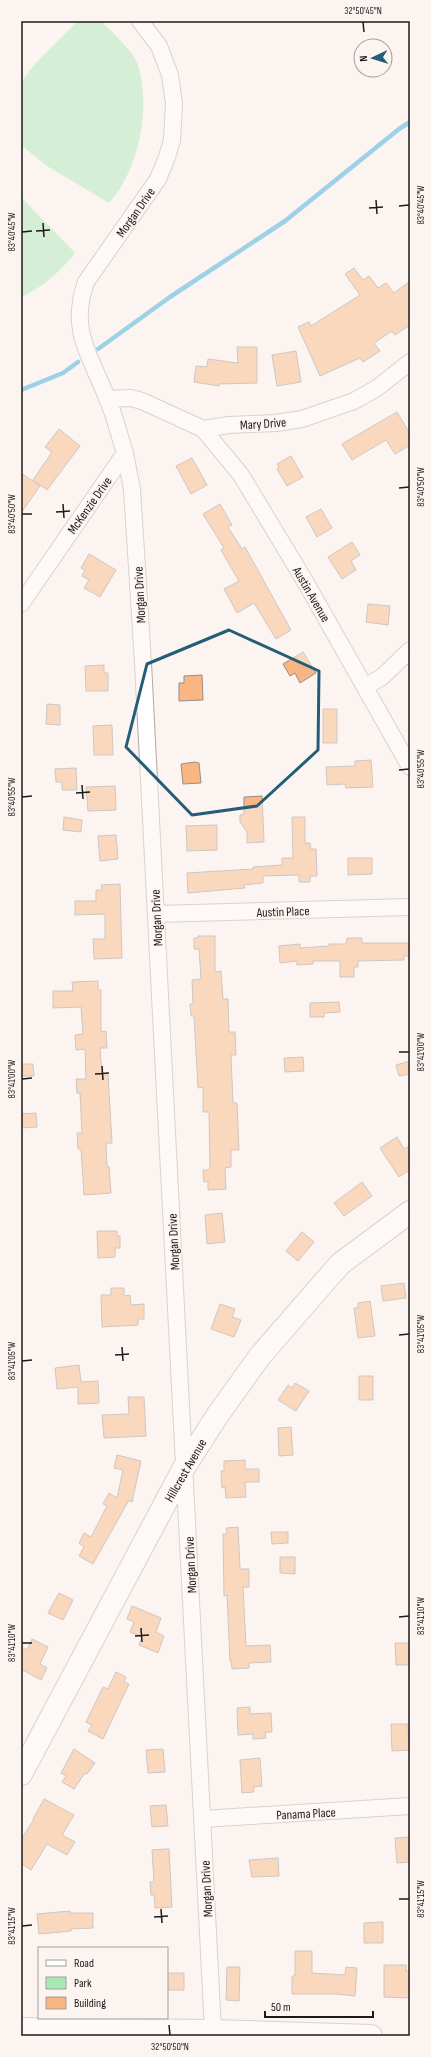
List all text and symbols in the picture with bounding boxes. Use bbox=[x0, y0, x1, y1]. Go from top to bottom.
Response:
text: 32°50'45"N bbox=[344, 5, 382, 17]
north arrow bbox=[353, 38, 393, 78]
text: N bbox=[357, 55, 370, 62]
street label: Morgan Drive bbox=[113, 185, 159, 240]
text: 83°40'45"W bbox=[415, 185, 427, 225]
text: 83°40'45"W bbox=[6, 212, 18, 252]
street label: Mary Drive bbox=[239, 414, 287, 434]
text: 83°40'50"W bbox=[415, 467, 427, 507]
street label: McKenzie Drive bbox=[64, 474, 115, 537]
text: 83°40'50"W bbox=[6, 494, 18, 534]
street label: Austin Avenue bbox=[288, 563, 333, 625]
street label: Morgan Drive bbox=[131, 566, 149, 624]
text: 83°40'55"W bbox=[415, 749, 427, 788]
text: 83°40'55"W bbox=[6, 777, 18, 816]
street label: Morgan Drive bbox=[148, 889, 166, 947]
street label: Austin Place bbox=[255, 903, 310, 921]
text: 83°41'00"W bbox=[415, 1032, 427, 1071]
text: 83°41'00"W bbox=[6, 1059, 18, 1098]
street label: Morgan Drive bbox=[165, 1213, 183, 1271]
text: 83°41'05"W bbox=[415, 1314, 427, 1353]
text: 83°41'05"W bbox=[6, 1341, 18, 1380]
street label: Hillcrest Avenue bbox=[161, 1436, 210, 1505]
street label: Morgan Drive bbox=[182, 1536, 200, 1594]
text: 83°41'10"W bbox=[415, 1597, 427, 1635]
text: 83°41'10"W bbox=[6, 1624, 18, 1662]
street label: Panama Place bbox=[276, 1804, 336, 1824]
street label: Morgan Drive bbox=[198, 1860, 216, 1918]
text: 83°41'15"W bbox=[415, 1880, 427, 1918]
text: 83°41'15"W bbox=[6, 1907, 18, 1945]
legend bbox=[38, 1947, 168, 2019]
text: Road bbox=[74, 1956, 94, 1971]
text: Park bbox=[74, 1976, 92, 1991]
scale bar bbox=[265, 1993, 373, 2019]
text: Building bbox=[74, 1996, 106, 2011]
text: 50 m bbox=[271, 2000, 291, 2015]
text: 32°50'50"N bbox=[151, 2041, 189, 2053]

